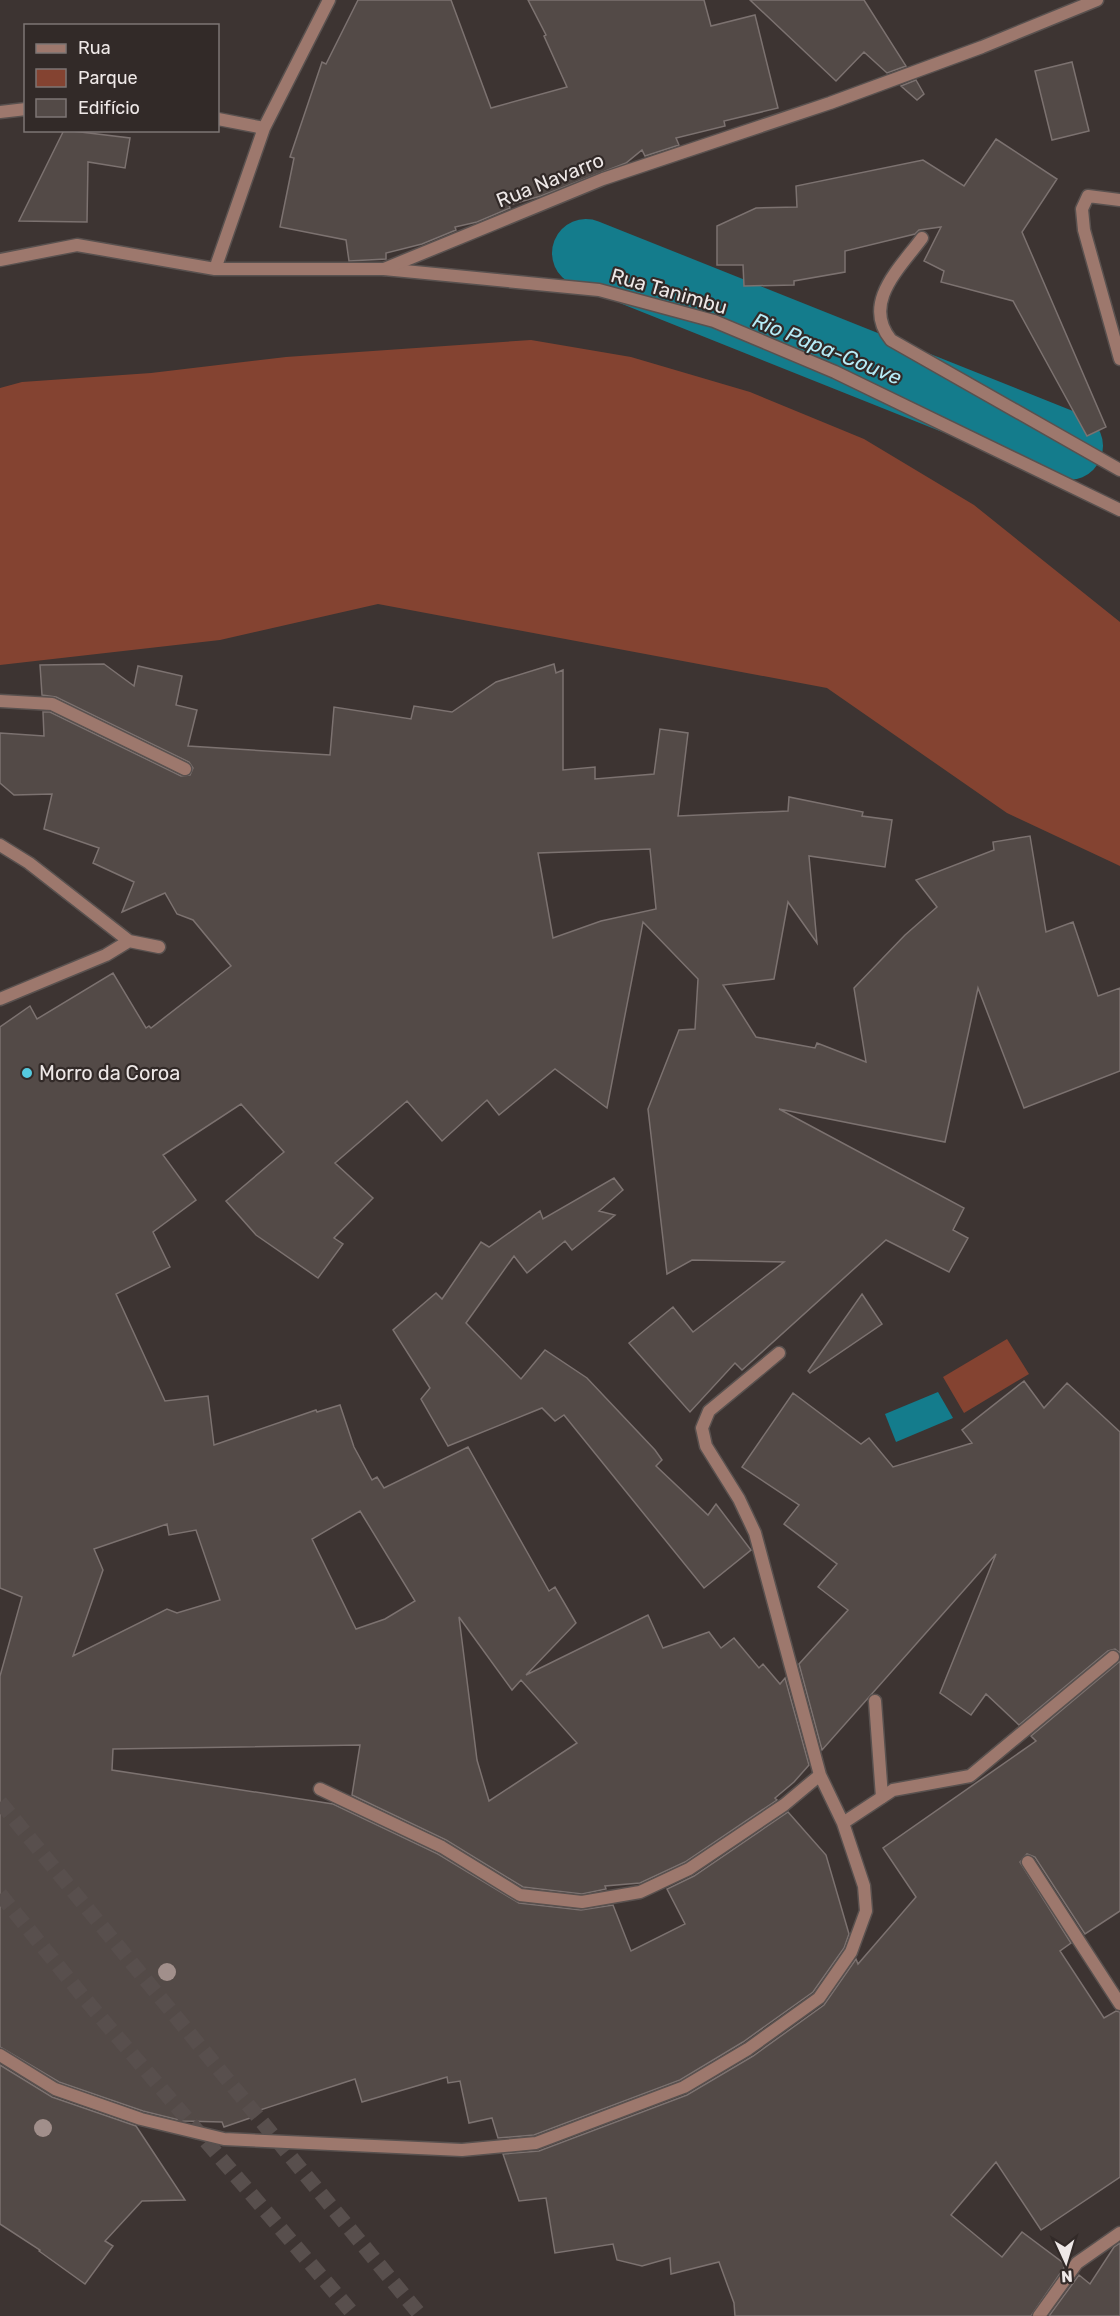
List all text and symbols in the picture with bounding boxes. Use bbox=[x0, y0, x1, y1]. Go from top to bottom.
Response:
legend bbox=[24, 24, 219, 132]
text: Rua bbox=[78, 37, 111, 59]
text: Parque bbox=[78, 67, 138, 89]
text: Edifício bbox=[78, 97, 140, 119]
street label: Rua Navarro bbox=[493, 148, 607, 212]
street label: Rua Tanimbu bbox=[608, 263, 730, 319]
water label: Rio Papa-Couve bbox=[749, 307, 906, 390]
place label: Morro da Coroa bbox=[39, 1061, 180, 1085]
marker: Morro da Coroa bbox=[20, 1066, 34, 1080]
north arrow bbox=[1036, 2232, 1096, 2292]
text: N bbox=[1061, 2267, 1073, 2286]

